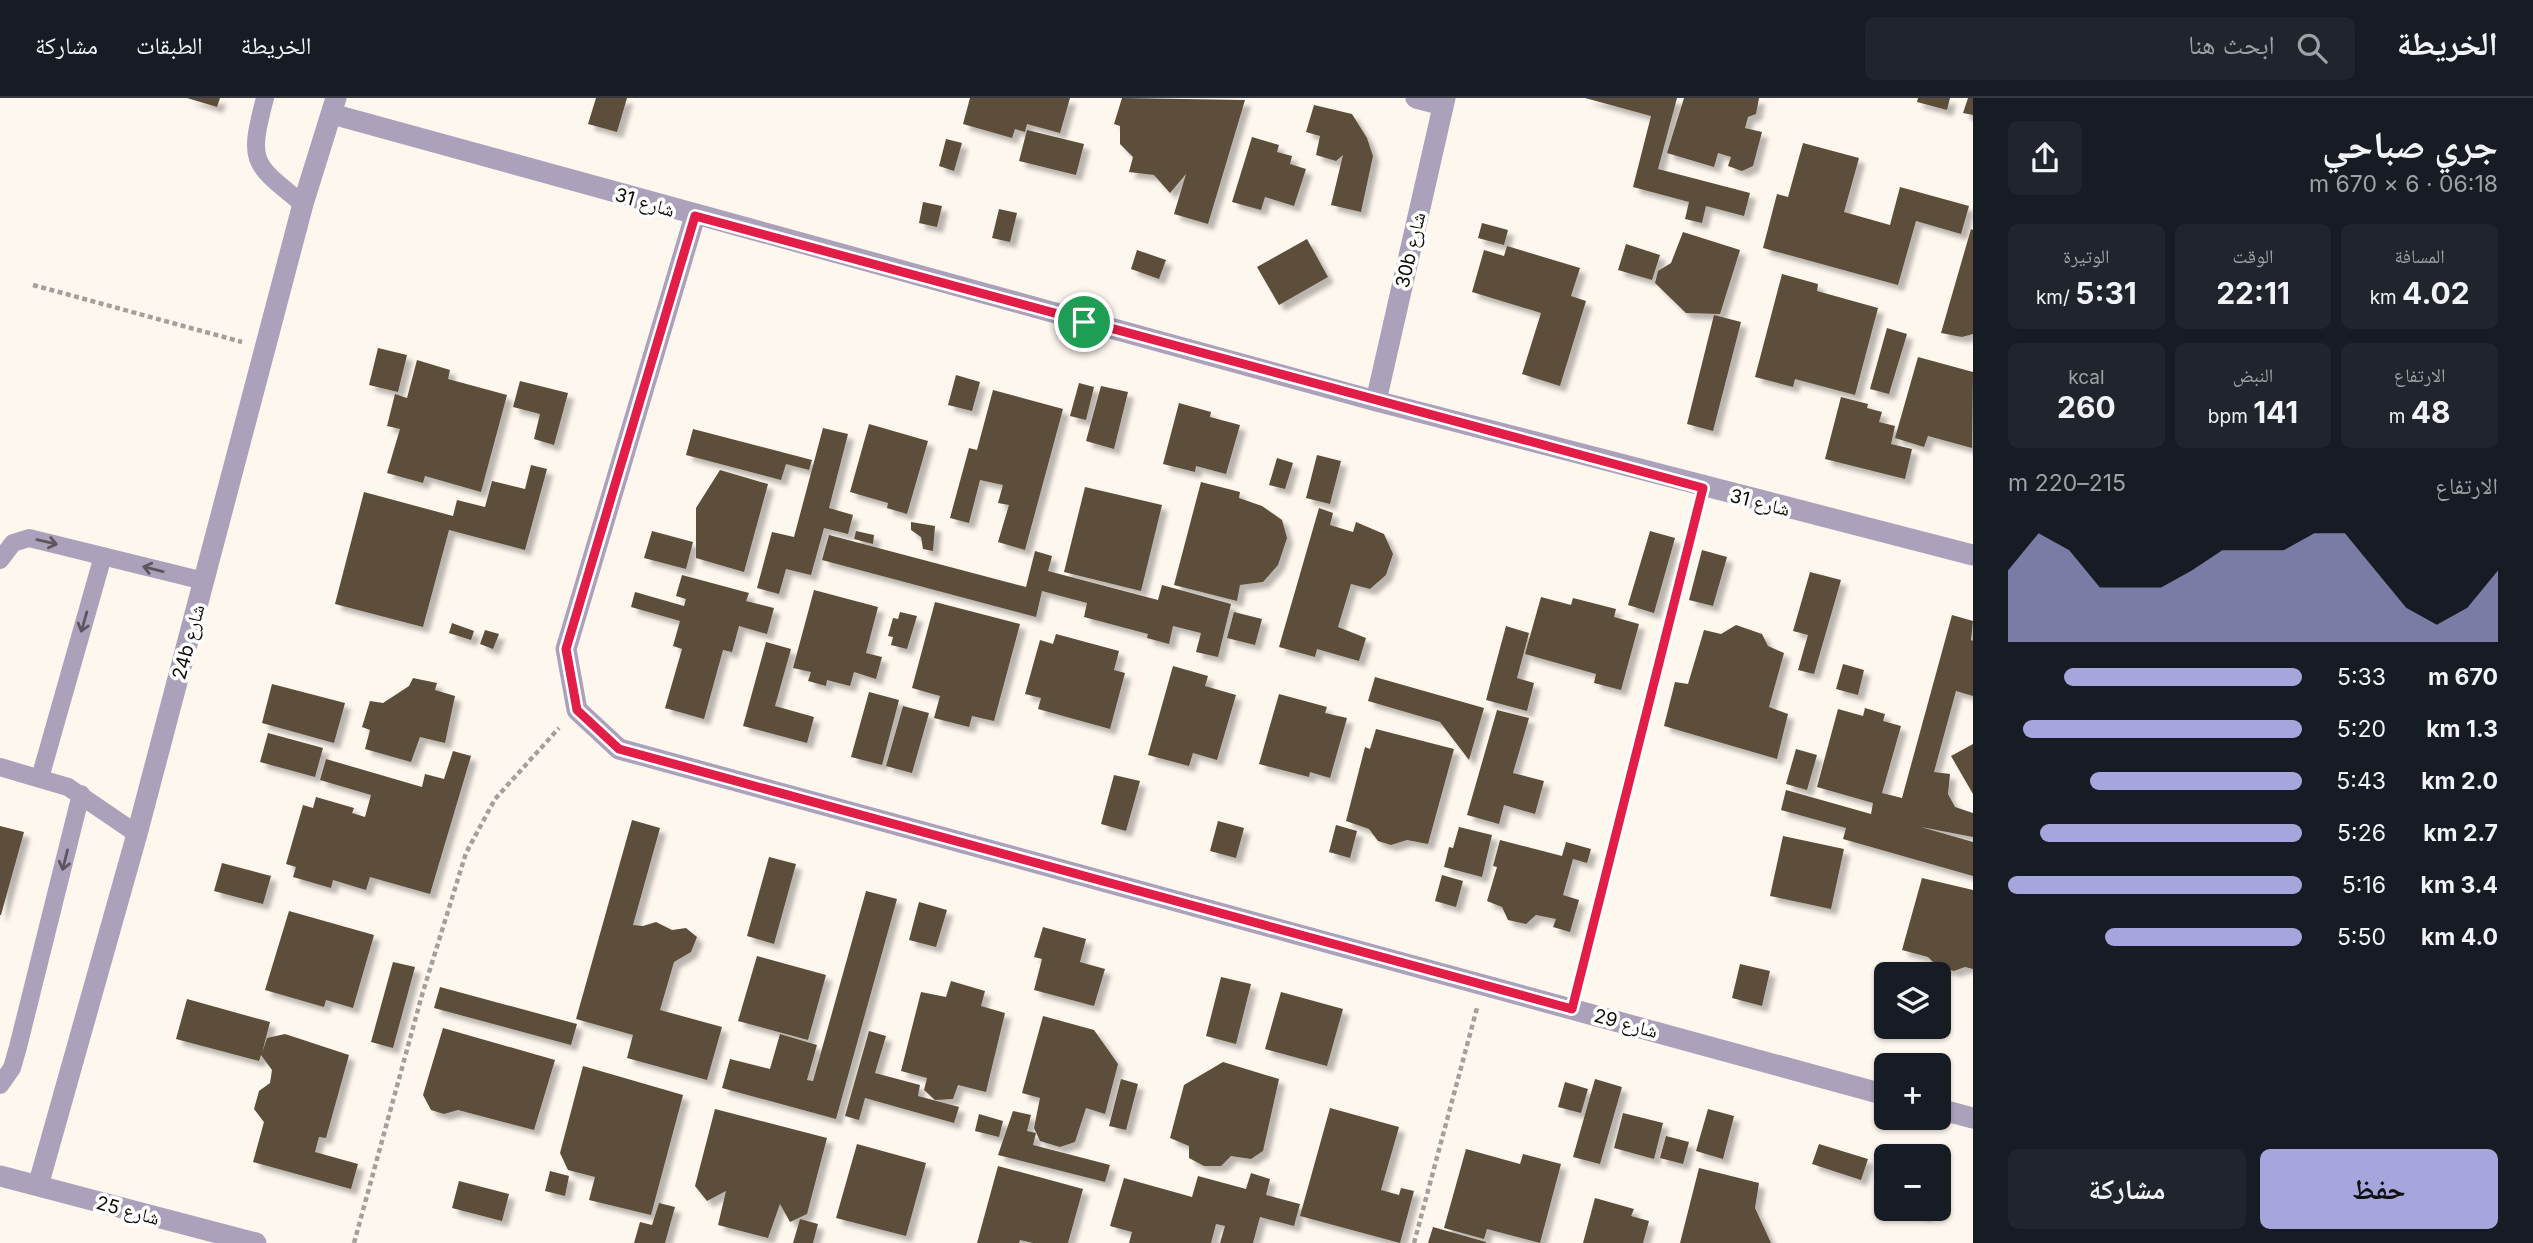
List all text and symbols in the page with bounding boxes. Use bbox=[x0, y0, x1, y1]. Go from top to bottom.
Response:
search box bbox=[1865, 17, 2355, 80]
text: الخريطة bbox=[2397, 23, 2498, 63]
text: ابحث هنا bbox=[2188, 29, 2275, 60]
icon: search bbox=[2293, 29, 2331, 67]
text: مشاركة bbox=[35, 31, 98, 60]
text: الطبقات bbox=[136, 31, 203, 60]
text: الخريطة bbox=[241, 31, 311, 60]
button: share bbox=[2008, 121, 2082, 195]
text: جري صباحي bbox=[2322, 121, 2498, 167]
text: 06:18 · 6 × 670 m bbox=[2309, 170, 2498, 198]
street label: شارع 31 bbox=[612, 183, 677, 222]
street label: 30b شارع bbox=[1391, 210, 1430, 290]
text: الوتيرة bbox=[2063, 245, 2109, 268]
text: الوقت bbox=[2233, 245, 2273, 268]
text: المسافة bbox=[2394, 245, 2445, 268]
text: 5:31 bbox=[2075, 275, 2137, 311]
text: 22:11 bbox=[2216, 275, 2290, 311]
text: 4.02 bbox=[2402, 275, 2470, 311]
text: /km bbox=[2036, 286, 2075, 309]
text: km bbox=[2370, 286, 2402, 309]
pin bbox=[1054, 292, 1114, 352]
icon: arrive bbox=[1065, 303, 1103, 341]
text: النبض bbox=[2233, 364, 2273, 387]
text: الارتفاع bbox=[2394, 364, 2446, 387]
text: kcal bbox=[2068, 366, 2104, 389]
text: 260 bbox=[2057, 389, 2116, 425]
text: 141 bbox=[2253, 394, 2298, 430]
text: 48 bbox=[2411, 394, 2451, 430]
text: bpm bbox=[2208, 405, 2253, 428]
text: m bbox=[2389, 405, 2411, 428]
text: 215–220 m bbox=[2008, 469, 2126, 497]
text: الارتفاع bbox=[2435, 472, 2498, 500]
street label: شارع 31 bbox=[1728, 484, 1792, 521]
one-way arrow bbox=[35, 536, 58, 549]
one-way arrow bbox=[143, 562, 165, 575]
street label: 24b شارع bbox=[167, 602, 210, 682]
one-way arrow bbox=[77, 610, 90, 633]
text: 5:33 bbox=[2337, 663, 2386, 691]
text: 670 m bbox=[2428, 663, 2498, 691]
text: 5:20 bbox=[2337, 715, 2386, 743]
text: 1.3 km bbox=[2426, 715, 2498, 743]
text: 5:43 bbox=[2336, 767, 2386, 795]
text: 2.0 km bbox=[2421, 767, 2498, 795]
text: 5:26 bbox=[2337, 819, 2386, 847]
text: 2.7 km bbox=[2423, 819, 2498, 847]
one-way arrow bbox=[58, 848, 71, 871]
text: 5:16 bbox=[2342, 871, 2386, 899]
text: 3.4 km bbox=[2421, 871, 2498, 899]
text: 5:50 bbox=[2337, 923, 2386, 951]
text: 4.0 km bbox=[2421, 923, 2498, 951]
map controls bbox=[1874, 962, 1951, 1221]
button: layers bbox=[1874, 962, 1951, 1039]
street label: شارع 29 bbox=[1592, 1004, 1660, 1043]
button: + bbox=[1874, 1053, 1951, 1130]
button: − bbox=[1874, 1144, 1951, 1221]
button: مشاركة bbox=[2008, 1149, 2246, 1229]
button: حفظ bbox=[2260, 1149, 2498, 1229]
street label: شارع 25 bbox=[94, 1191, 162, 1230]

